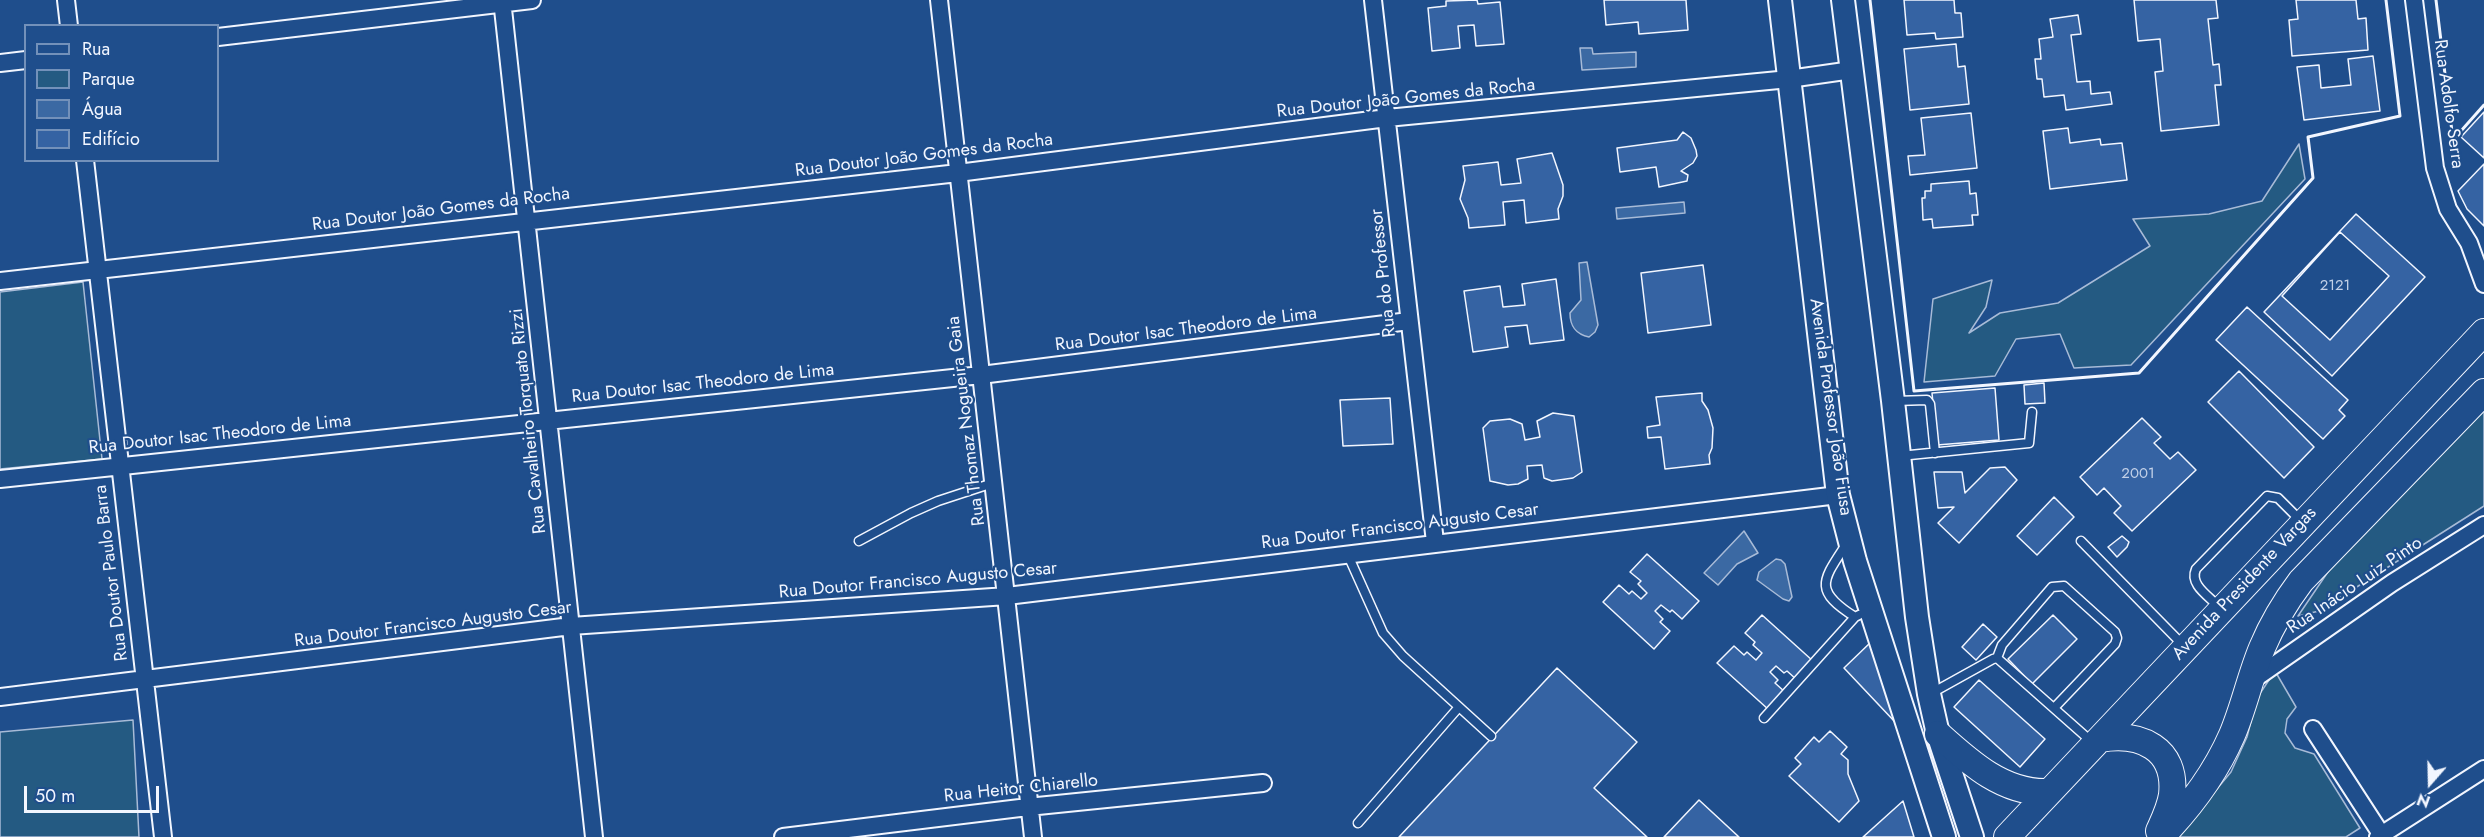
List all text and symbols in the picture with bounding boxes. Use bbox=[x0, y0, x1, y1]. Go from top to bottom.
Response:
legend bbox=[24, 24, 219, 162]
text: Rua bbox=[82, 36, 110, 62]
street label: Rua Adolfo Serra bbox=[2428, 38, 2468, 170]
text: Parque bbox=[82, 66, 135, 92]
street label: Rua Doutor João Gomes da Rocha bbox=[1276, 75, 1536, 123]
text: Água bbox=[82, 96, 122, 122]
text: Edifício bbox=[82, 126, 140, 152]
street label: Rua Doutor João Gomes da Rocha bbox=[794, 129, 1054, 183]
street label: Rua Doutor João Gomes da Rocha bbox=[311, 183, 571, 237]
street label: Rua do Professor bbox=[1367, 208, 1401, 338]
house number: 2121 bbox=[2320, 277, 2350, 295]
street label: Avenida Professor João Fiusa bbox=[1804, 297, 1856, 517]
street label: Rua Doutor Isac Theodoro de Lima bbox=[1054, 303, 1318, 357]
street label: Rua Cavalheiro Torquato Rizzi bbox=[506, 307, 552, 535]
street label: Rua Thomaz Nogueira Gaia bbox=[943, 315, 991, 527]
street label: Rua Doutor Isac Theodoro de Lima bbox=[571, 359, 835, 409]
street label: Rua Doutor Isac Theodoro de Lima bbox=[88, 410, 352, 460]
house number: 2001 bbox=[2121, 465, 2155, 483]
street label: Rua Doutor Paulo Barra bbox=[90, 484, 134, 662]
street label: Rua Doutor Francisco Augusto Cesar bbox=[1260, 499, 1540, 555]
street label: Avenida Presidente Vargas bbox=[2168, 503, 2322, 665]
street label: Rua Inácio Luiz Pinto bbox=[2283, 533, 2427, 639]
street label: Rua Doutor Francisco Augusto Cesar bbox=[778, 558, 1058, 604]
street label: Rua Doutor Francisco Augusto Cesar bbox=[293, 597, 573, 653]
north arrow bbox=[2400, 753, 2460, 813]
street label: Rua Heitor Chiarello bbox=[943, 770, 1099, 808]
scale bar bbox=[27, 774, 162, 812]
text: 50 m bbox=[35, 783, 75, 809]
text: N bbox=[2414, 787, 2434, 813]

